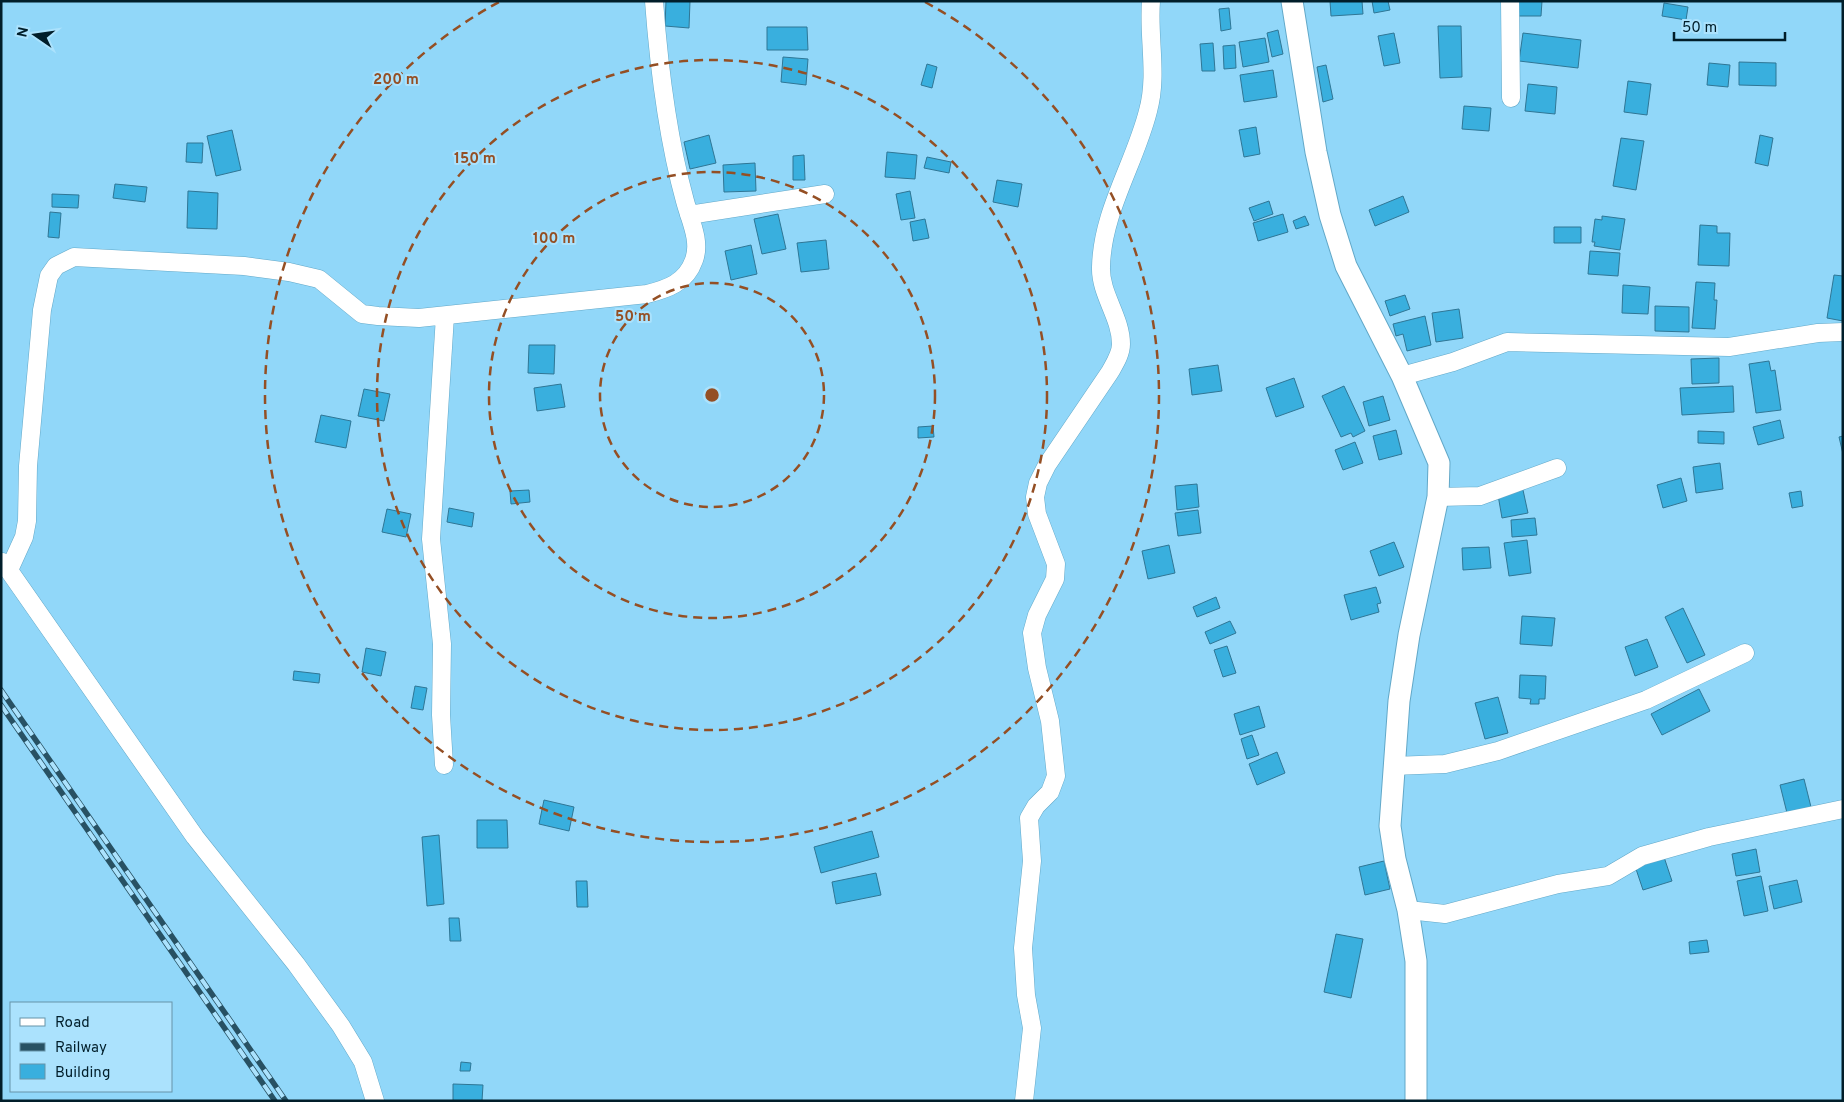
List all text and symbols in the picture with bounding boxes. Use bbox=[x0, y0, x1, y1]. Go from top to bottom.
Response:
north arrow bbox=[10, 10, 60, 60]
scale bar bbox=[1674, 10, 1785, 42]
text: 50 m bbox=[1682, 19, 1717, 38]
text: N bbox=[14, 26, 33, 39]
text: 200 m bbox=[373, 71, 419, 90]
text: 150 m bbox=[454, 150, 496, 169]
text: 100 m bbox=[533, 230, 575, 249]
text: 50 m bbox=[615, 308, 651, 327]
centre of rings bbox=[703, 386, 721, 404]
legend bbox=[10, 1002, 172, 1092]
text: Road bbox=[55, 1014, 90, 1033]
text: Railway bbox=[55, 1039, 107, 1058]
text: Building bbox=[55, 1064, 110, 1083]

